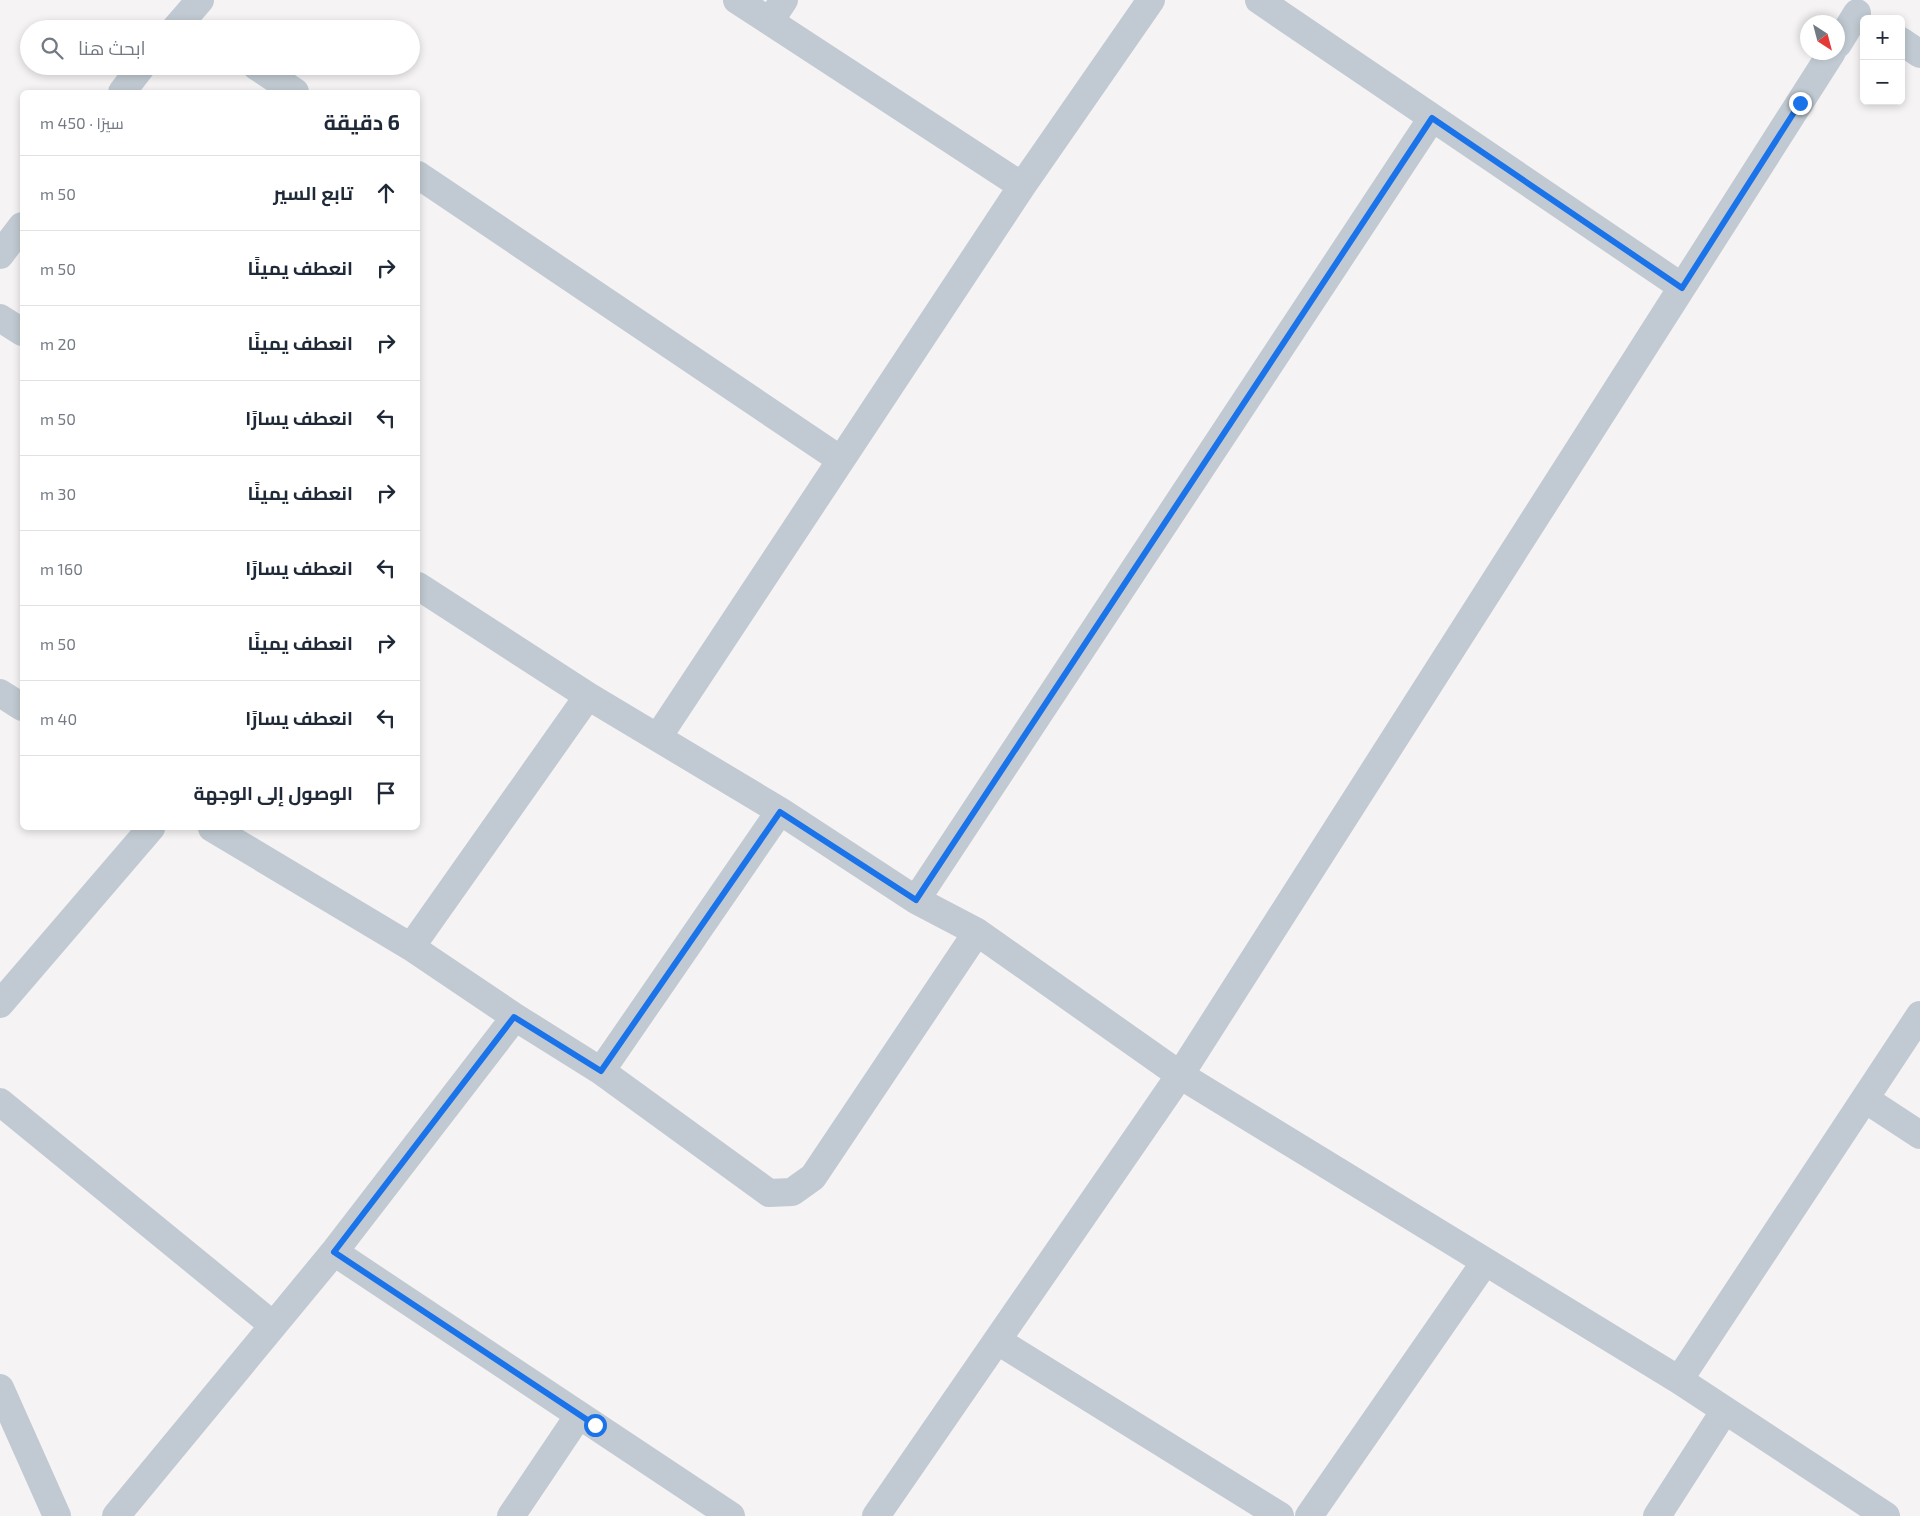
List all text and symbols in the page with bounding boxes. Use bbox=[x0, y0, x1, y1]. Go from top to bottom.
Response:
north arrow bbox=[1800, 15, 1845, 60]
map controls bbox=[1860, 15, 1905, 105]
button: + bbox=[1860, 15, 1905, 60]
search box bbox=[20, 20, 420, 75]
icon: search bbox=[38, 34, 66, 62]
text: ابحث هنا bbox=[78, 36, 146, 59]
button: − bbox=[1860, 60, 1905, 105]
route end bbox=[1789, 92, 1812, 115]
text: 6 دقيقة bbox=[324, 109, 400, 134]
text: سيرًا · 450 m bbox=[40, 113, 124, 132]
icon: ahead bbox=[372, 179, 400, 207]
text: تابع السير bbox=[273, 181, 353, 204]
text: 50 m bbox=[40, 184, 76, 203]
icon: right bbox=[372, 254, 400, 282]
text: انعطف يمينًا bbox=[248, 256, 353, 279]
text: 50 m bbox=[40, 259, 76, 278]
icon: right bbox=[372, 329, 400, 357]
text: انعطف يمينًا bbox=[248, 331, 353, 354]
text: 20 m bbox=[40, 334, 76, 353]
icon: left bbox=[372, 404, 400, 432]
text: انعطف يسارًا bbox=[245, 406, 353, 429]
text: 50 m bbox=[40, 409, 76, 428]
icon: right bbox=[372, 479, 400, 507]
text: انعطف يمينًا bbox=[248, 481, 353, 504]
text: 30 m bbox=[40, 484, 76, 503]
icon: left bbox=[372, 554, 400, 582]
text: انعطف يسارًا bbox=[245, 556, 353, 579]
text: 160 m bbox=[40, 559, 83, 578]
icon: right bbox=[372, 629, 400, 657]
text: انعطف يمينًا bbox=[248, 631, 353, 654]
text: 50 m bbox=[40, 634, 76, 653]
icon: left bbox=[372, 704, 400, 732]
text: انعطف يسارًا bbox=[245, 706, 353, 729]
text: 40 m bbox=[40, 709, 77, 728]
icon: arrive bbox=[372, 779, 400, 807]
text: الوصول إلى الوجهة bbox=[193, 781, 353, 804]
route start bbox=[584, 1414, 607, 1437]

